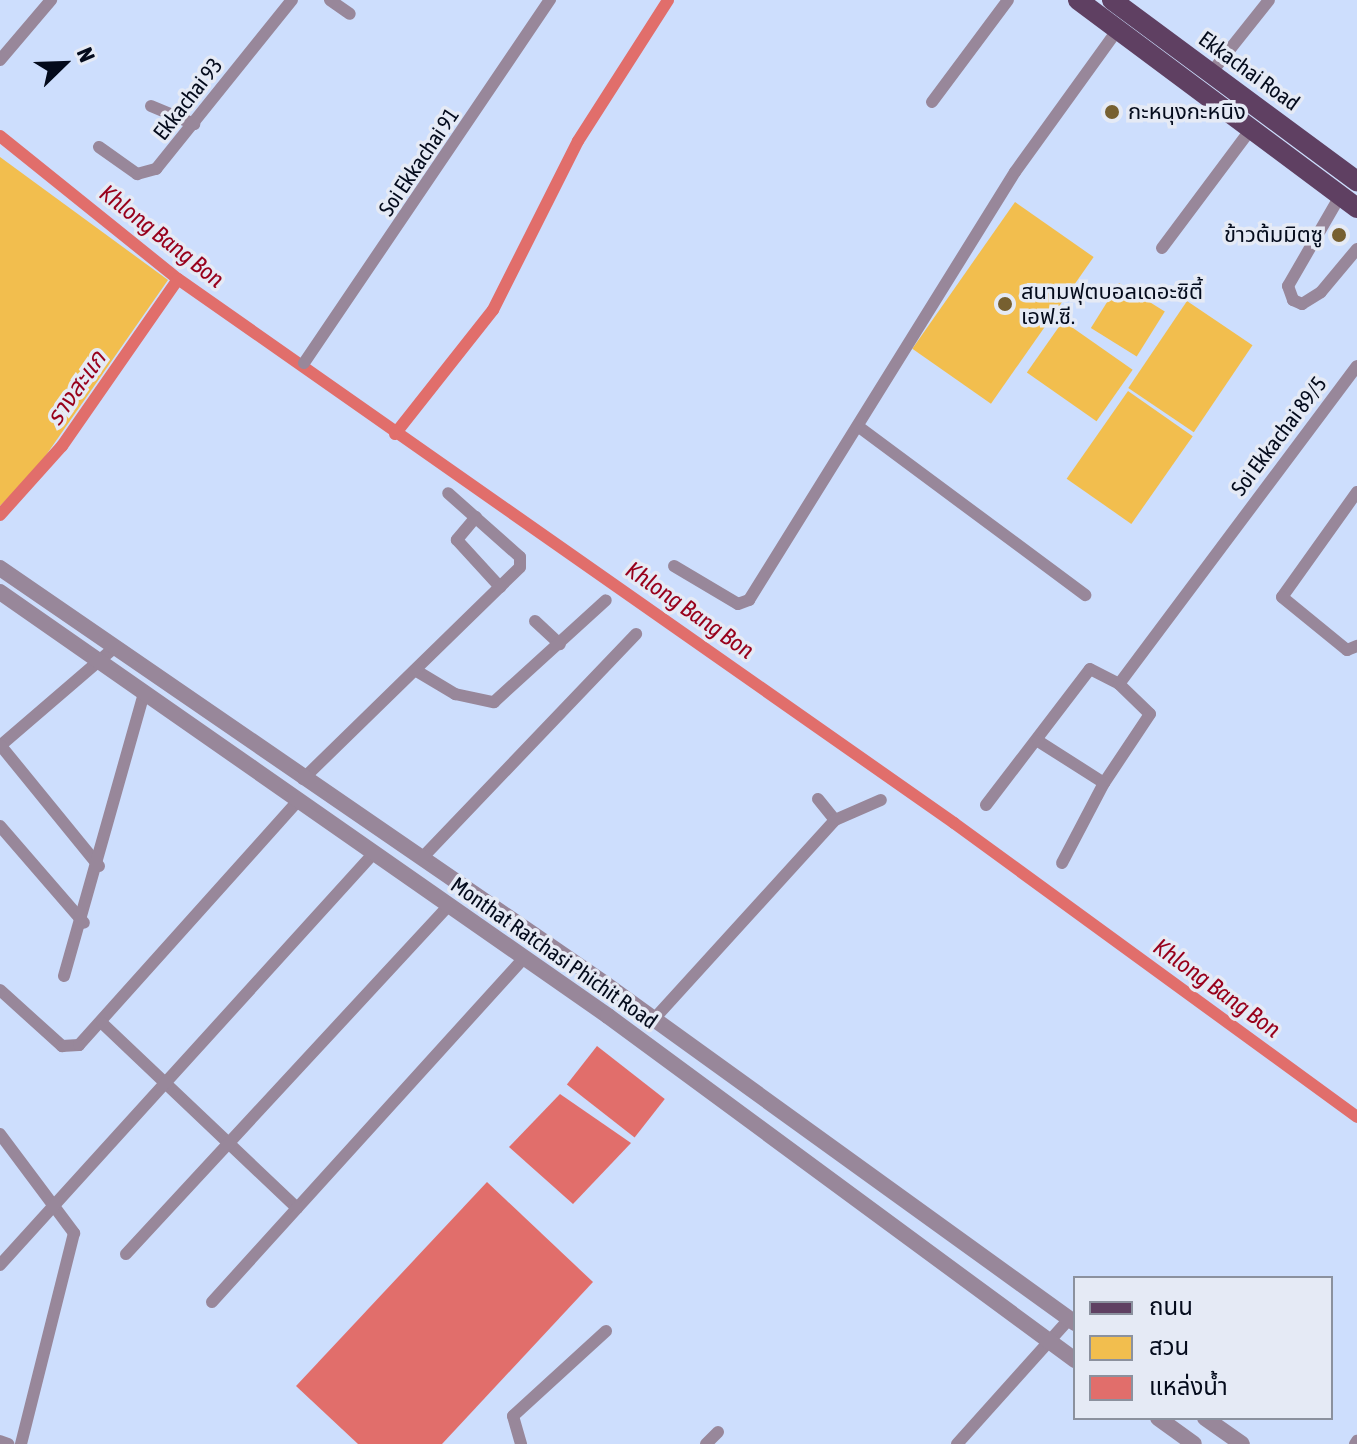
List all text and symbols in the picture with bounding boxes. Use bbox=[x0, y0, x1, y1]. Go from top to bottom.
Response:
north arrow bbox=[24, 24, 104, 104]
street label: Ekkachai Road bbox=[1193, 26, 1305, 116]
text: N bbox=[72, 44, 101, 66]
street label: Ekkachai 93 bbox=[148, 53, 228, 145]
place label: กะหนุงกะหนิง bbox=[1128, 99, 1246, 125]
street label: Soi Ekkachai 91 bbox=[373, 103, 465, 221]
marker: กะหนุงกะหนิง bbox=[1103, 103, 1121, 121]
water label: Khlong Bang Bon bbox=[94, 178, 230, 294]
place label: ข้าวต้มมิตซู bbox=[1224, 222, 1323, 248]
marker: ข้าวต้มมิตซู bbox=[1330, 226, 1348, 244]
place label: สนามฟุตบอลเดอะซิตี้ เอฟ.ซี. bbox=[1021, 278, 1203, 330]
marker: สนามฟุตบอลเดอะซิตี้ เอฟ.ซี. bbox=[996, 295, 1014, 313]
water label: รางสะแก bbox=[40, 345, 112, 431]
street label: Soi Ekkachai 89/5 bbox=[1226, 371, 1332, 501]
water label: Khlong Bang Bon bbox=[620, 555, 760, 665]
street label: Monthat Ratchasi Phichit Road bbox=[446, 872, 662, 1034]
water label: Khlong Bang Bon bbox=[1148, 932, 1286, 1044]
legend bbox=[1073, 1276, 1333, 1420]
text: ถนน bbox=[1149, 1293, 1193, 1320]
text: สวน bbox=[1149, 1333, 1189, 1360]
text: แหล่งน้ำ bbox=[1149, 1373, 1228, 1400]

